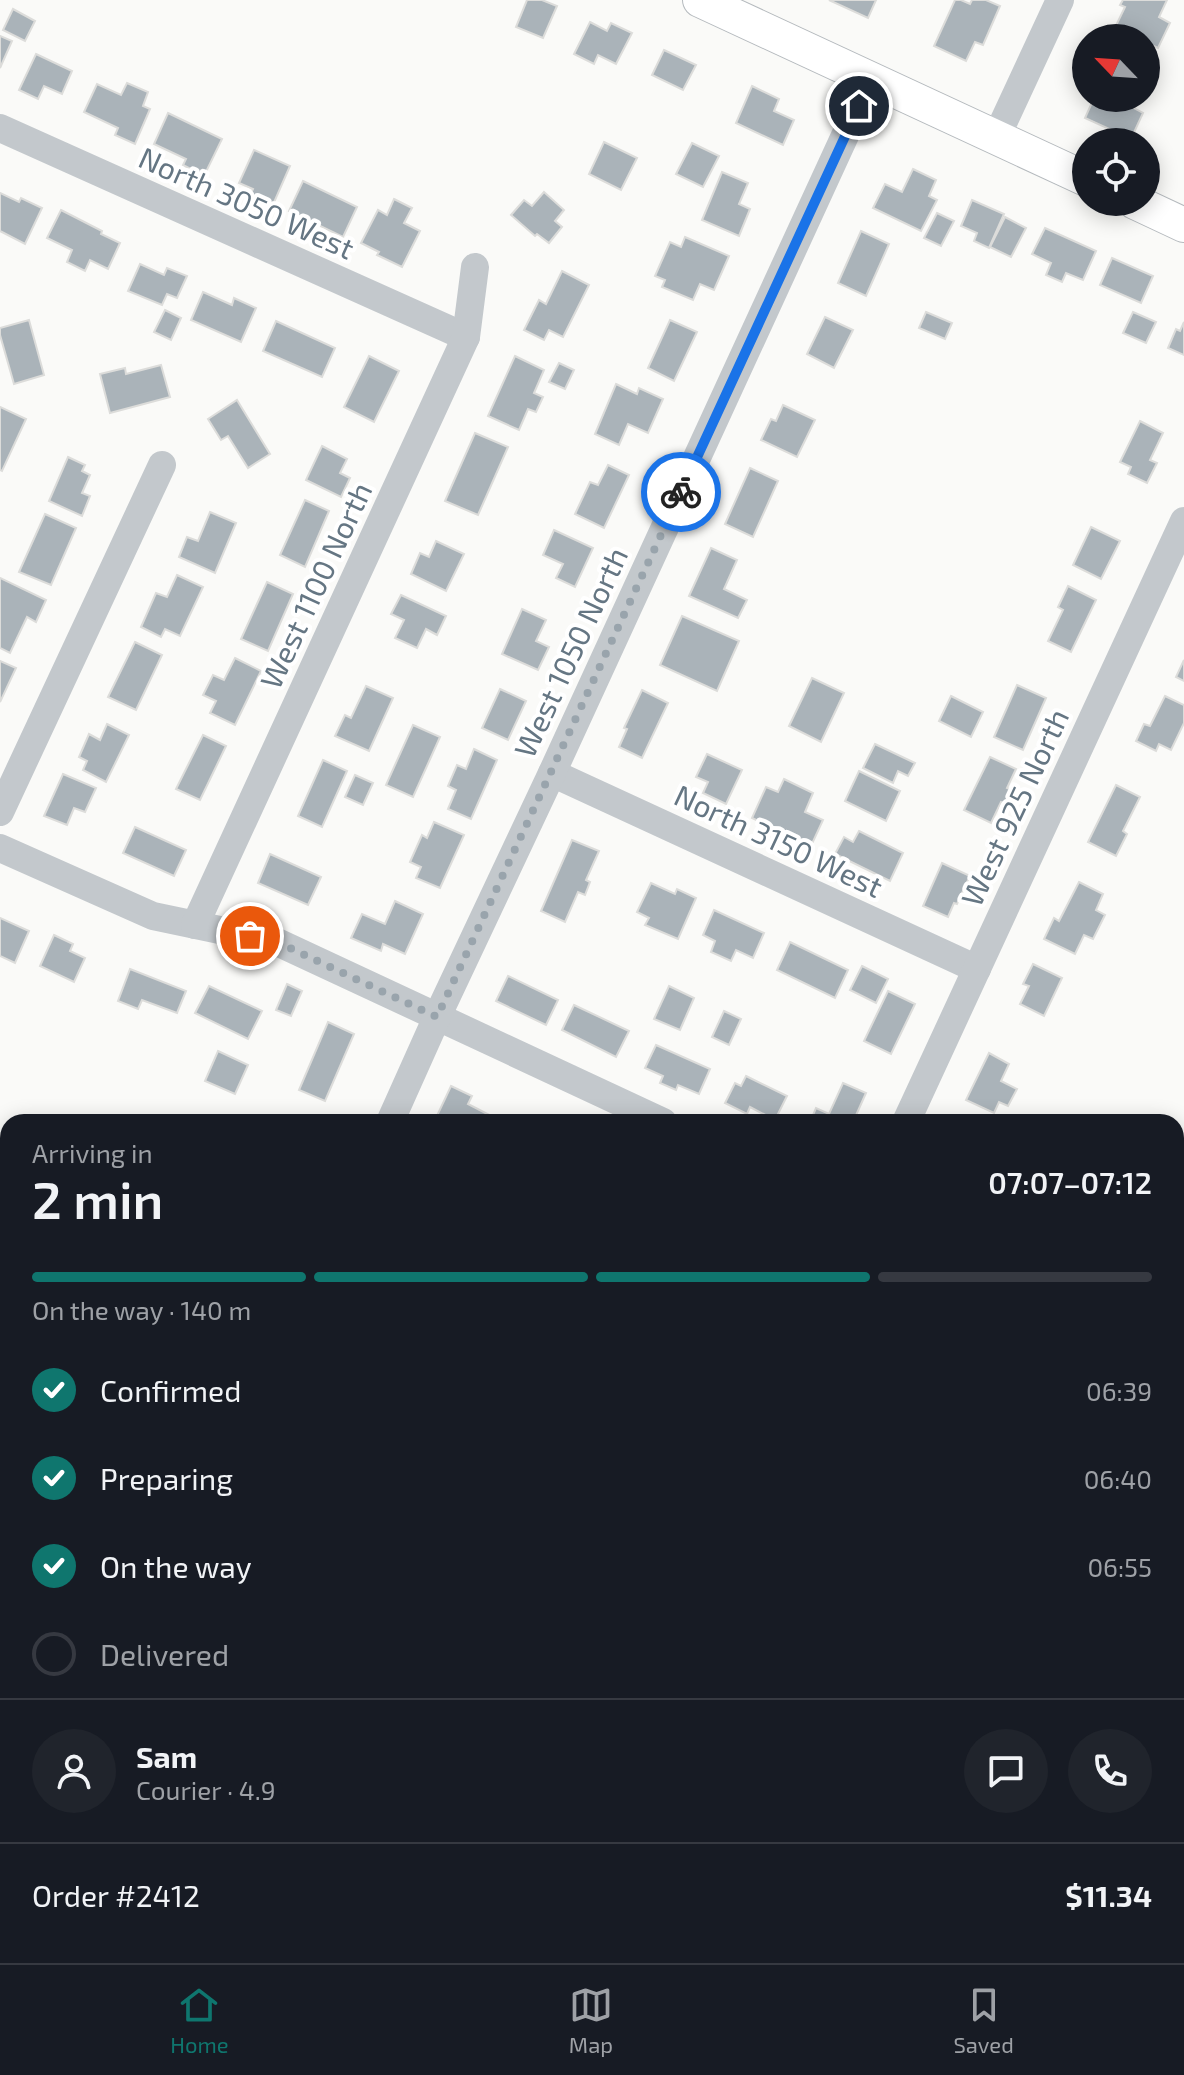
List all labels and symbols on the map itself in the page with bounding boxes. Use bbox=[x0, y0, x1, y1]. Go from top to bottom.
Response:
north arrow bbox=[1072, 24, 1160, 112]
pin bbox=[825, 72, 893, 140]
street label: North 3050 West bbox=[134, 138, 360, 266]
courier bbox=[641, 452, 721, 532]
street label: West 1100 North bbox=[252, 476, 378, 694]
street label: West 1050 North bbox=[506, 541, 634, 763]
street label: West 925 North bbox=[953, 703, 1075, 911]
street label: North 3150 West bbox=[669, 776, 889, 904]
pin bbox=[216, 902, 284, 970]

